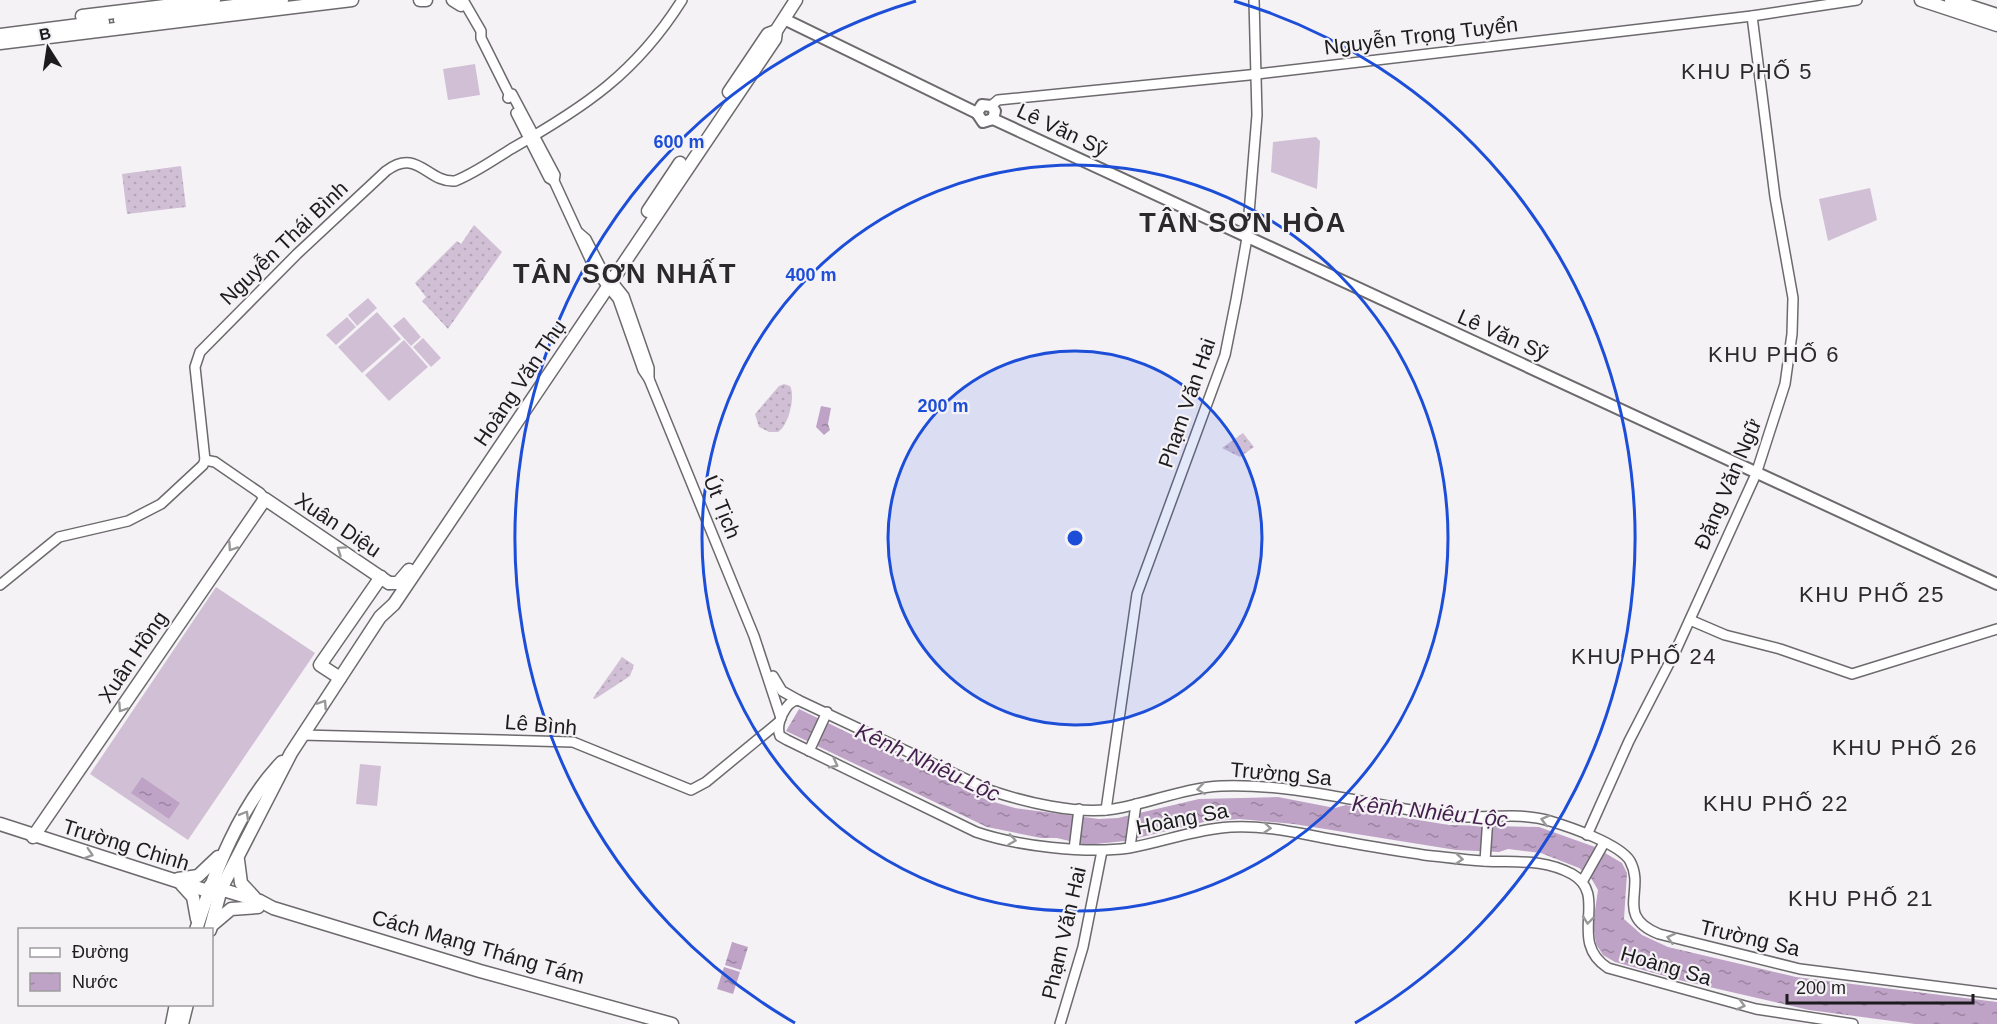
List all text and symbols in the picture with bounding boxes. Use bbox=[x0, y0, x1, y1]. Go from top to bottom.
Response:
street label: Nguyễn Trọng Tuyển bbox=[1323, 12, 1519, 59]
north arrow bbox=[18, 18, 78, 78]
text: B bbox=[38, 24, 52, 43]
district label: KHU PHỐ 5 bbox=[1681, 58, 1813, 84]
street label: Lê Văn Sỹ bbox=[1013, 99, 1111, 161]
text: 600 m bbox=[653, 132, 705, 152]
street label: Nguyễn Thái Bình bbox=[215, 176, 352, 309]
district label: TÂN SƠN HÒA bbox=[1139, 207, 1347, 238]
district label: TÂN SƠN NHẤT bbox=[513, 258, 737, 289]
text: 400 m bbox=[785, 265, 837, 285]
street label: Lê Văn Sỹ bbox=[1454, 304, 1553, 365]
street label: Hoàng Văn Thụ bbox=[469, 315, 570, 450]
street label: Phạm Văn Hai bbox=[1154, 335, 1219, 471]
district label: KHU PHỐ 6 bbox=[1708, 341, 1840, 367]
text: 200 m bbox=[917, 396, 969, 416]
street label: Đặng Văn Ngữ bbox=[1690, 415, 1766, 553]
street label: Út Tịch bbox=[699, 472, 746, 542]
street label: Xuân Diệu bbox=[291, 488, 385, 562]
centre of rings bbox=[1065, 528, 1085, 548]
one-way arrow bbox=[228, 541, 239, 552]
one-way arrow bbox=[337, 546, 348, 557]
district label: KHU PHỐ 25 bbox=[1799, 581, 1945, 607]
street label: Xuân Hồng bbox=[94, 607, 172, 707]
district label: KHU PHỐ 24 bbox=[1571, 643, 1717, 669]
one-way arrow bbox=[316, 699, 327, 710]
one-way arrow bbox=[118, 702, 129, 713]
street label: Lê Bình bbox=[504, 710, 578, 739]
water label: Kênh Nhiêu Lộc bbox=[852, 718, 1004, 807]
district label: KHU PHỐ 26 bbox=[1832, 734, 1978, 760]
one-way arrow bbox=[827, 756, 838, 768]
street label: Trường Sa bbox=[1229, 758, 1333, 789]
one-way arrow bbox=[1197, 782, 1206, 794]
district label: KHU PHỐ 22 bbox=[1703, 790, 1849, 816]
water label: Kênh Nhiêu Lộc bbox=[1351, 791, 1509, 832]
street label: Hoàng Sa bbox=[1134, 798, 1230, 839]
one-way arrow bbox=[238, 811, 250, 821]
street label: Trường Chinh bbox=[60, 814, 192, 875]
one-way arrow bbox=[1540, 815, 1551, 827]
one-way arrow bbox=[1262, 822, 1271, 835]
one-way arrow bbox=[1007, 834, 1017, 846]
one-way arrow bbox=[83, 847, 94, 859]
one-way arrow bbox=[1455, 852, 1464, 865]
street label: Phạm Văn Hai bbox=[1037, 864, 1090, 1001]
district label: KHU PHỐ 21 bbox=[1788, 885, 1934, 911]
street label: Cách Mạng Tháng Tám bbox=[369, 905, 587, 988]
one-way arrow bbox=[1582, 915, 1595, 925]
street label: Trường Sa bbox=[1698, 915, 1803, 960]
legend bbox=[18, 928, 213, 1006]
one-way arrow bbox=[1666, 932, 1676, 945]
text: Đường bbox=[72, 942, 129, 962]
street label: Hoàng Sa bbox=[1618, 942, 1715, 990]
scale bar bbox=[1787, 967, 1973, 1005]
text: Nước bbox=[72, 972, 118, 992]
text: 200 m bbox=[1796, 978, 1846, 998]
one-way arrow bbox=[1735, 998, 1746, 1010]

